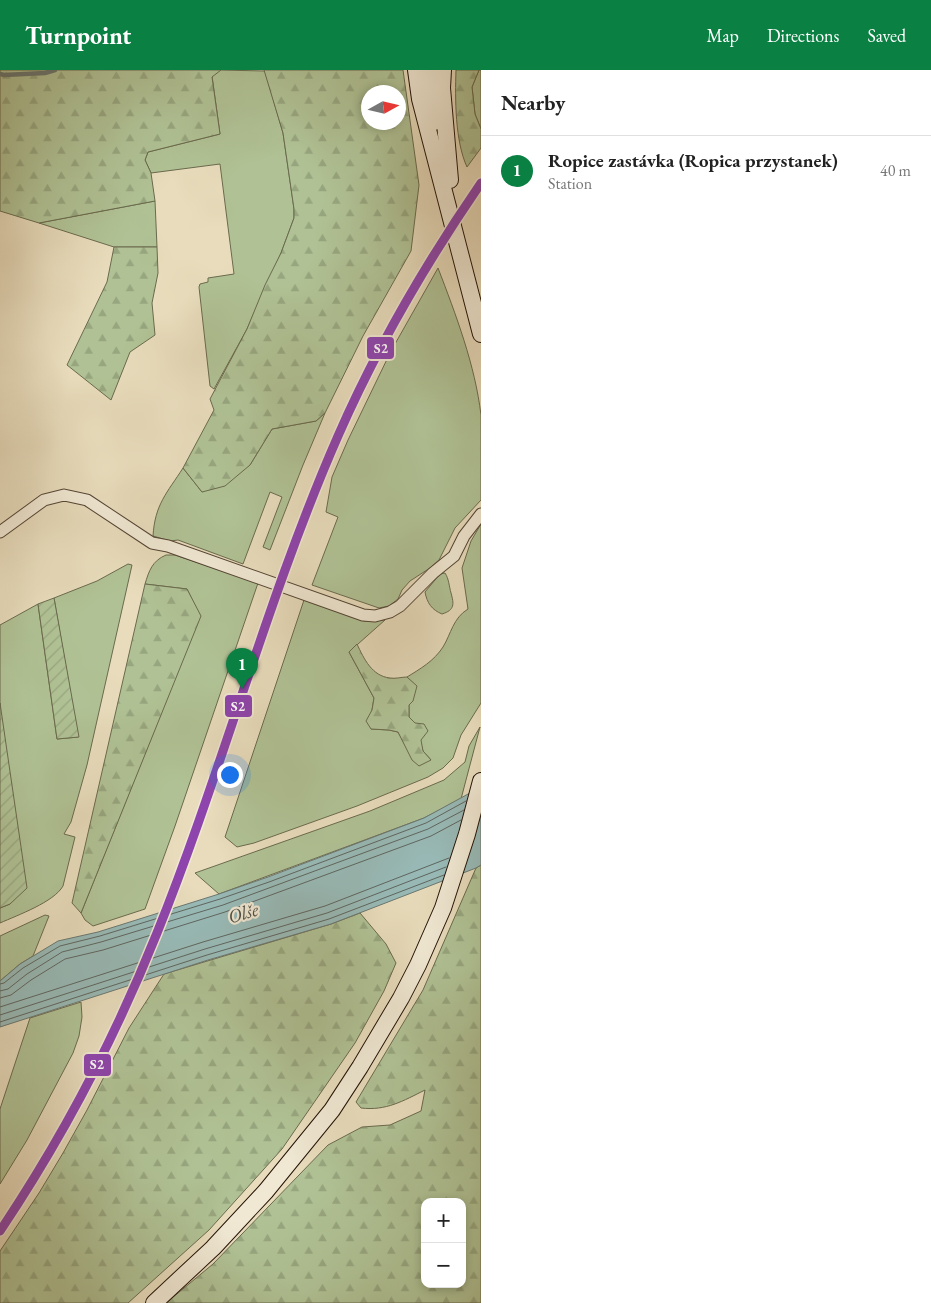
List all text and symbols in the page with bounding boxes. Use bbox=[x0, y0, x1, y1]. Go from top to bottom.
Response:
text: Turnpoint bbox=[25, 20, 131, 51]
text: Map bbox=[707, 24, 739, 47]
text: Directions bbox=[767, 24, 839, 47]
text: Saved bbox=[867, 24, 906, 47]
north arrow bbox=[361, 85, 406, 130]
text: Nearby bbox=[501, 89, 565, 116]
text: Ropice zastávka (Ropica przystanek) bbox=[548, 148, 838, 173]
text: 1 bbox=[513, 160, 521, 181]
text: 40 m bbox=[880, 160, 911, 181]
text: Station bbox=[548, 173, 592, 194]
line badge: S2 bbox=[366, 336, 395, 360]
text: S2 bbox=[374, 339, 389, 357]
pin: 1 bbox=[226, 648, 258, 689]
line badge: S2 bbox=[224, 694, 253, 718]
text: S2 bbox=[231, 697, 246, 715]
your location bbox=[217, 762, 243, 788]
water label: Olše bbox=[225, 897, 262, 929]
line badge: S2 bbox=[83, 1053, 112, 1077]
text: S2 bbox=[90, 1055, 105, 1073]
map controls bbox=[421, 1198, 466, 1288]
button: + bbox=[421, 1198, 466, 1243]
button: − bbox=[421, 1243, 466, 1288]

